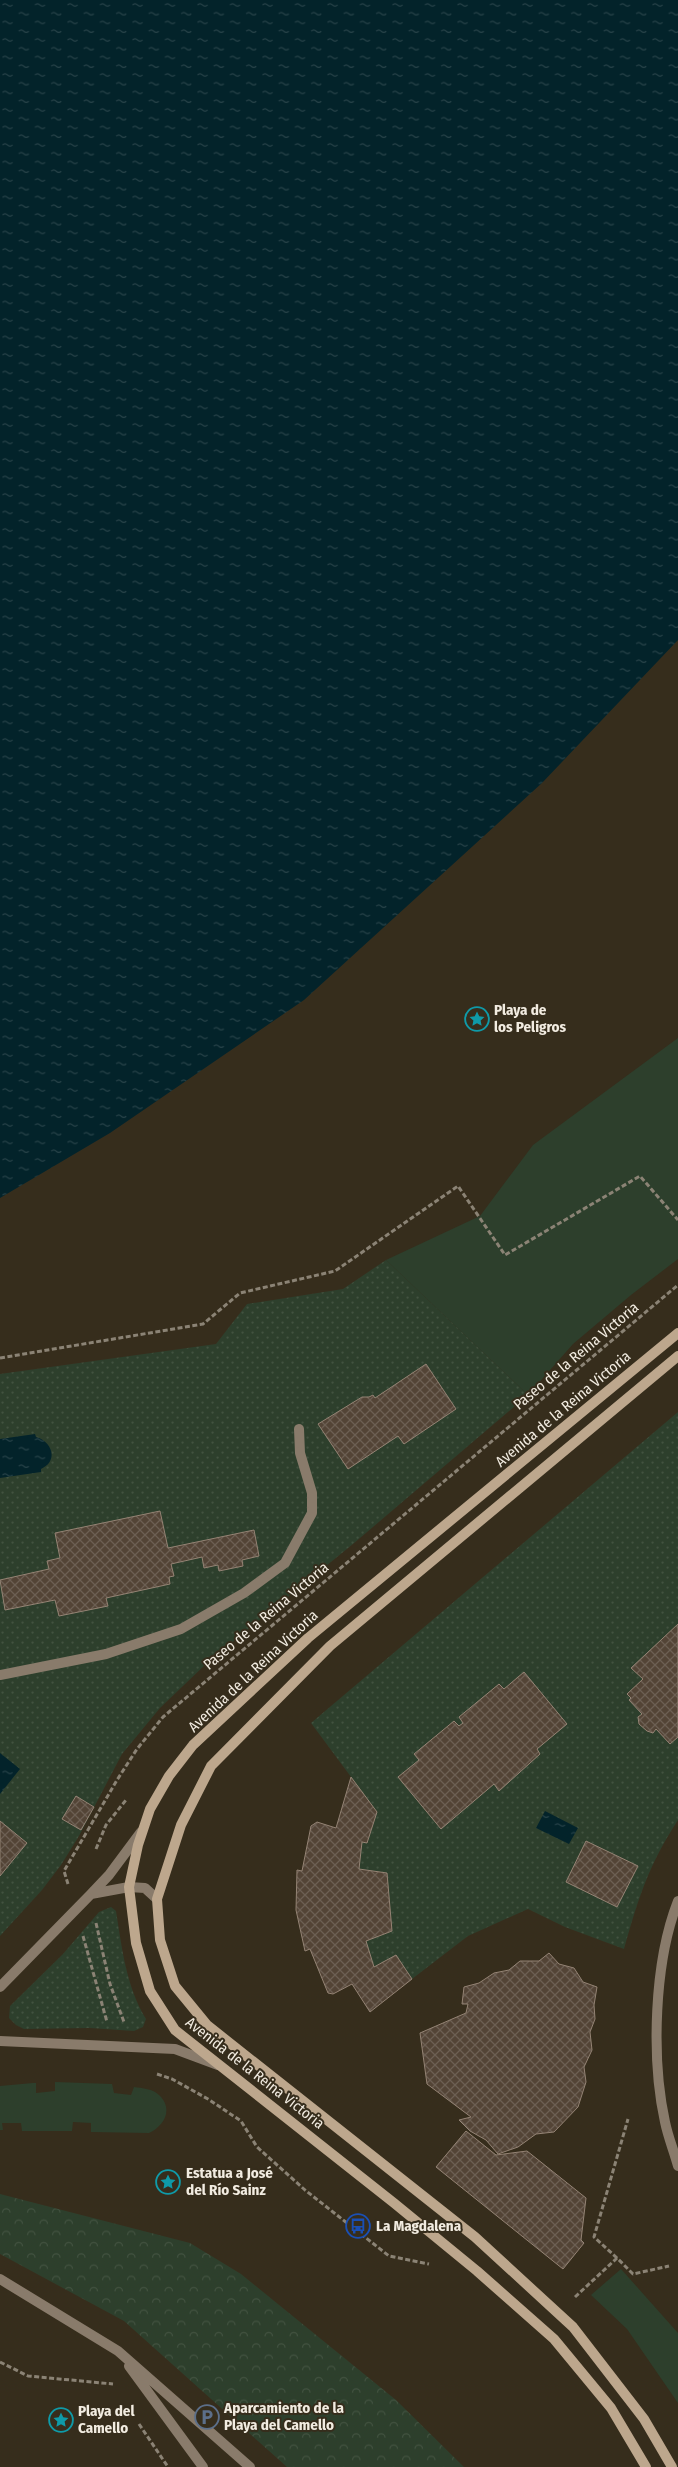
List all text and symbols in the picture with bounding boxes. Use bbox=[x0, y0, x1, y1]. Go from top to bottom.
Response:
place label: Playa de los Peligros bbox=[494, 1001, 567, 1036]
place icon: Playa de los Peligros bbox=[464, 1006, 490, 1032]
street label: Paseo de la Reina Victoria bbox=[510, 1298, 642, 1414]
street label: Avenida de la Reina Victoria bbox=[492, 1347, 634, 1471]
street label: Paseo de la Reina Victoria bbox=[200, 1558, 332, 1674]
street label: Avenida de la Reina Victoria bbox=[184, 1606, 322, 1736]
street label: Avenida de la Reina Victoria bbox=[182, 2013, 328, 2133]
place label: Estatua a José del Río Sainz bbox=[186, 2164, 273, 2199]
place icon: Estatua a José del Río Sainz bbox=[155, 2169, 181, 2195]
bus stop icon: La Magdalena bbox=[345, 2213, 371, 2239]
place label: La Magdalena bbox=[376, 2217, 462, 2235]
place label: Aparcamiento de la Playa del Camello bbox=[223, 2399, 344, 2434]
place label: Playa del Camello bbox=[78, 2402, 135, 2437]
parking icon: Aparcamiento de la Playa del Camello bbox=[194, 2404, 220, 2430]
place icon: Playa del Camello bbox=[48, 2407, 74, 2433]

